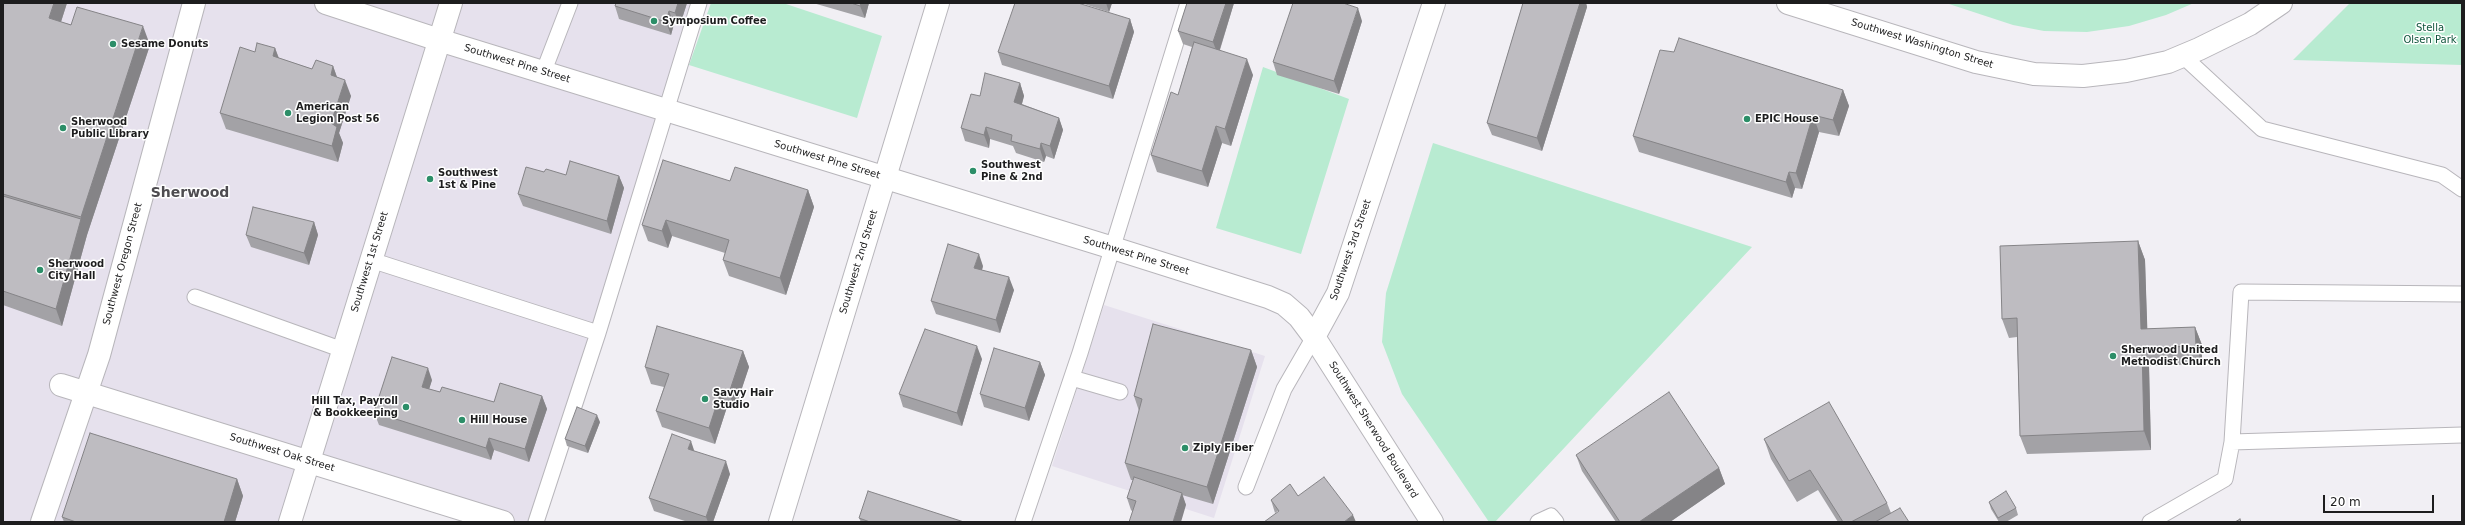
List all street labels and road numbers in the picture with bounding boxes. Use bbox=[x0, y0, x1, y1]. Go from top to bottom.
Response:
street label: Southwest Washington Street bbox=[1849, 17, 1995, 71]
street label: Southwest Pine Street bbox=[462, 42, 572, 86]
street label: Southwest Pine Street bbox=[772, 138, 882, 182]
street label: Southwest 3rd Street bbox=[1328, 198, 1374, 302]
street label: Southwest Oregon Street bbox=[101, 202, 145, 326]
street label: Southwest 2nd Street bbox=[837, 208, 881, 316]
street label: Southwest 1st Street bbox=[349, 210, 391, 314]
street label: Southwest Pine Street bbox=[1081, 234, 1191, 278]
street label: Southwest Sherwood Boulevard bbox=[1326, 359, 1420, 501]
street label: Southwest Oak Street bbox=[228, 431, 336, 475]

